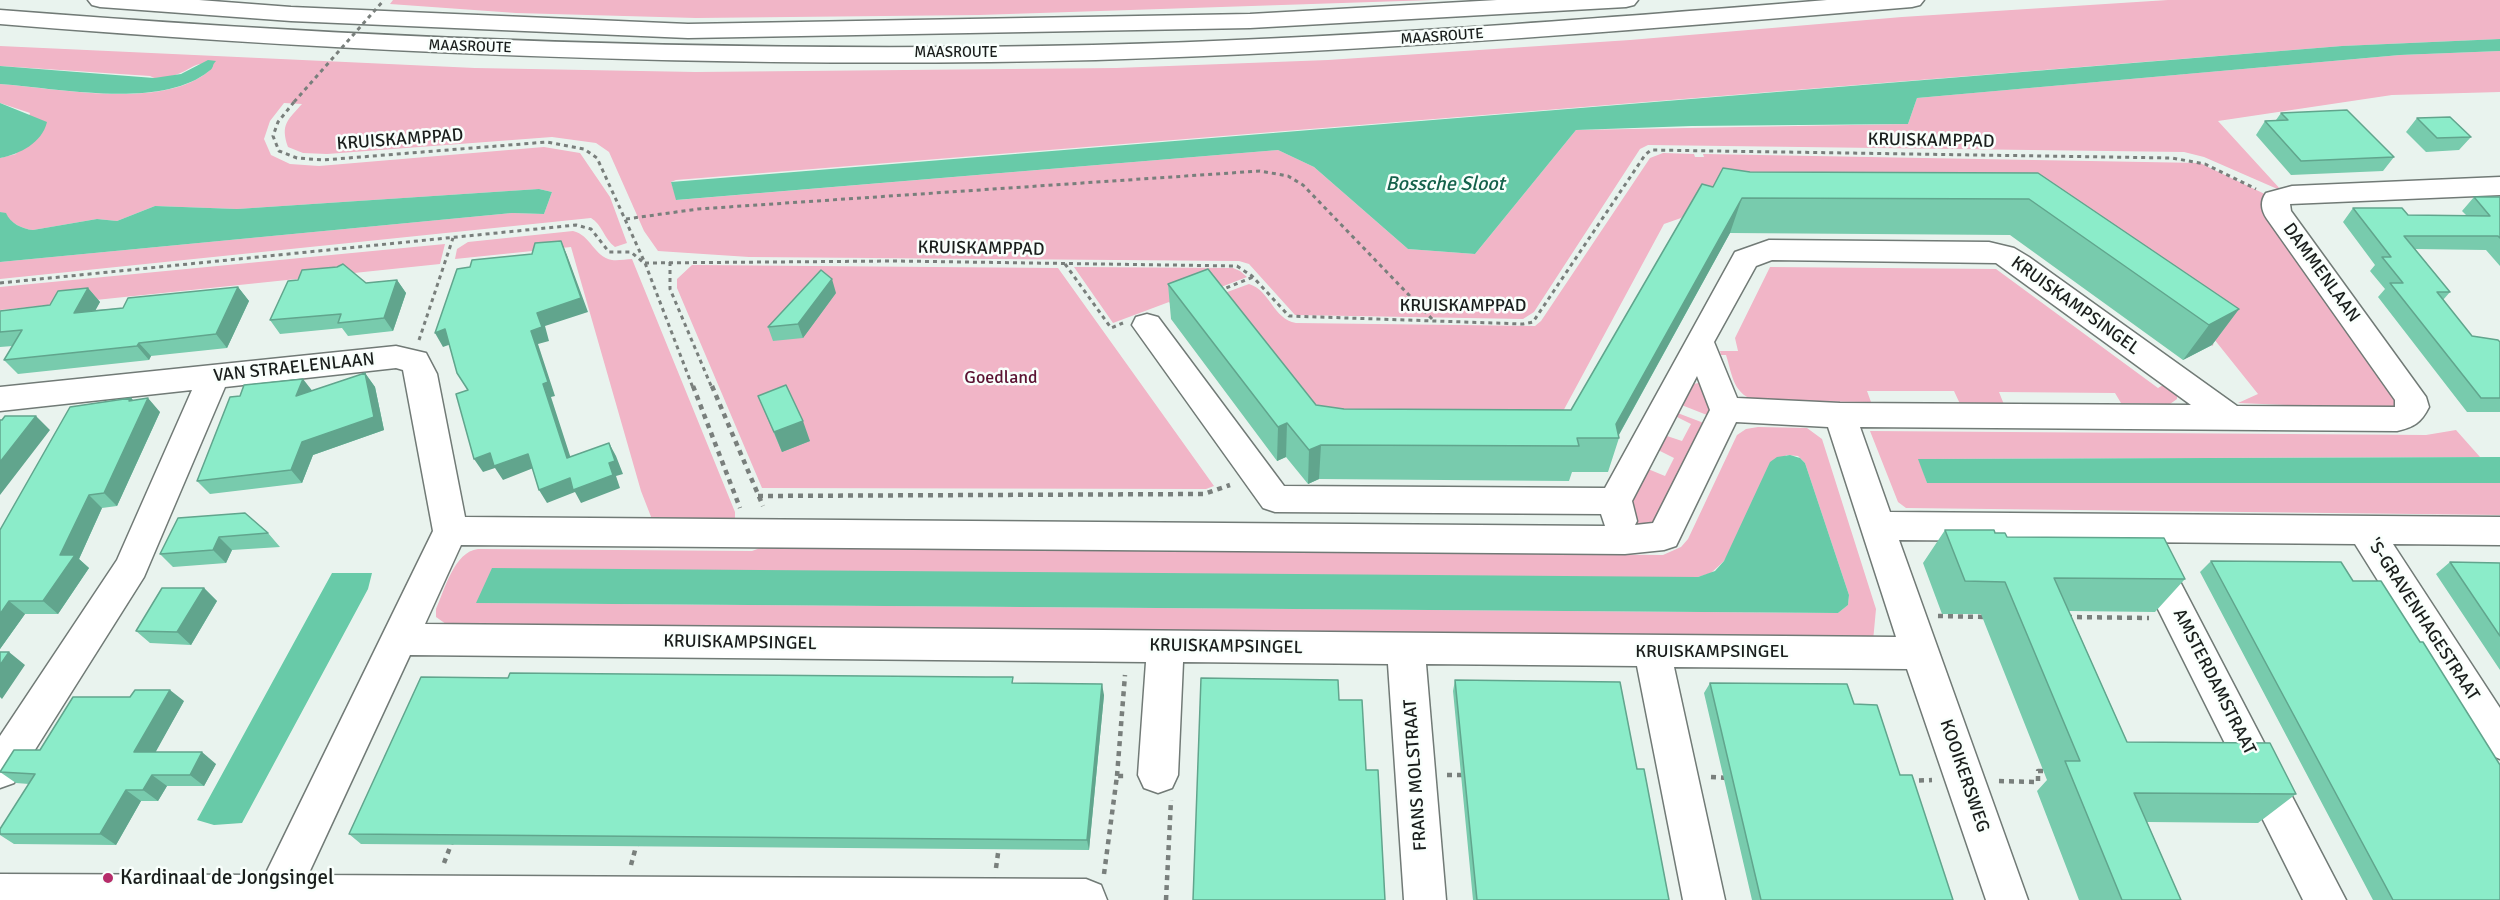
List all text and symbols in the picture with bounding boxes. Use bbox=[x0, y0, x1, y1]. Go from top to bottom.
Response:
street label: MAASROUTE bbox=[1400, 25, 1484, 49]
street label: MAASROUTE bbox=[428, 37, 512, 57]
street label: MAASROUTE bbox=[914, 44, 998, 62]
street label: KRUISKAMPPAD bbox=[336, 125, 464, 155]
street label: KRUISKAMPPAD bbox=[1867, 129, 1995, 153]
water label: Bossche Sloot bbox=[1385, 173, 1505, 197]
street label: DAMMENLAAN bbox=[2278, 219, 2364, 327]
street label: KRUISKAMPPAD bbox=[917, 237, 1045, 261]
street label: KRUISKAMPSINGEL bbox=[2007, 252, 2143, 360]
street label: KRUISKAMPPAD bbox=[1400, 295, 1526, 317]
street label: VAN STRAELENLAAN bbox=[212, 349, 376, 387]
park label: Goedland bbox=[964, 367, 1038, 389]
street label: 'S-GRAVENHAGESTRAAT bbox=[2363, 535, 2483, 705]
street label: AMSTERDAMSTRAAT bbox=[2168, 605, 2260, 759]
street label: KRUISKAMPSINGEL bbox=[663, 631, 817, 655]
street label: KRUISKAMPSINGEL bbox=[1149, 635, 1303, 659]
street label: KRUISKAMPSINGEL bbox=[1635, 641, 1789, 663]
street label: FRANS MOLSTRAAT bbox=[1400, 698, 1432, 852]
street label: KOOIKERSWEG bbox=[1935, 717, 1993, 835]
place label: Kardinaal de Jongsingel bbox=[120, 865, 334, 891]
marker: Kardinaal de Jongsingel bbox=[101, 871, 115, 885]

